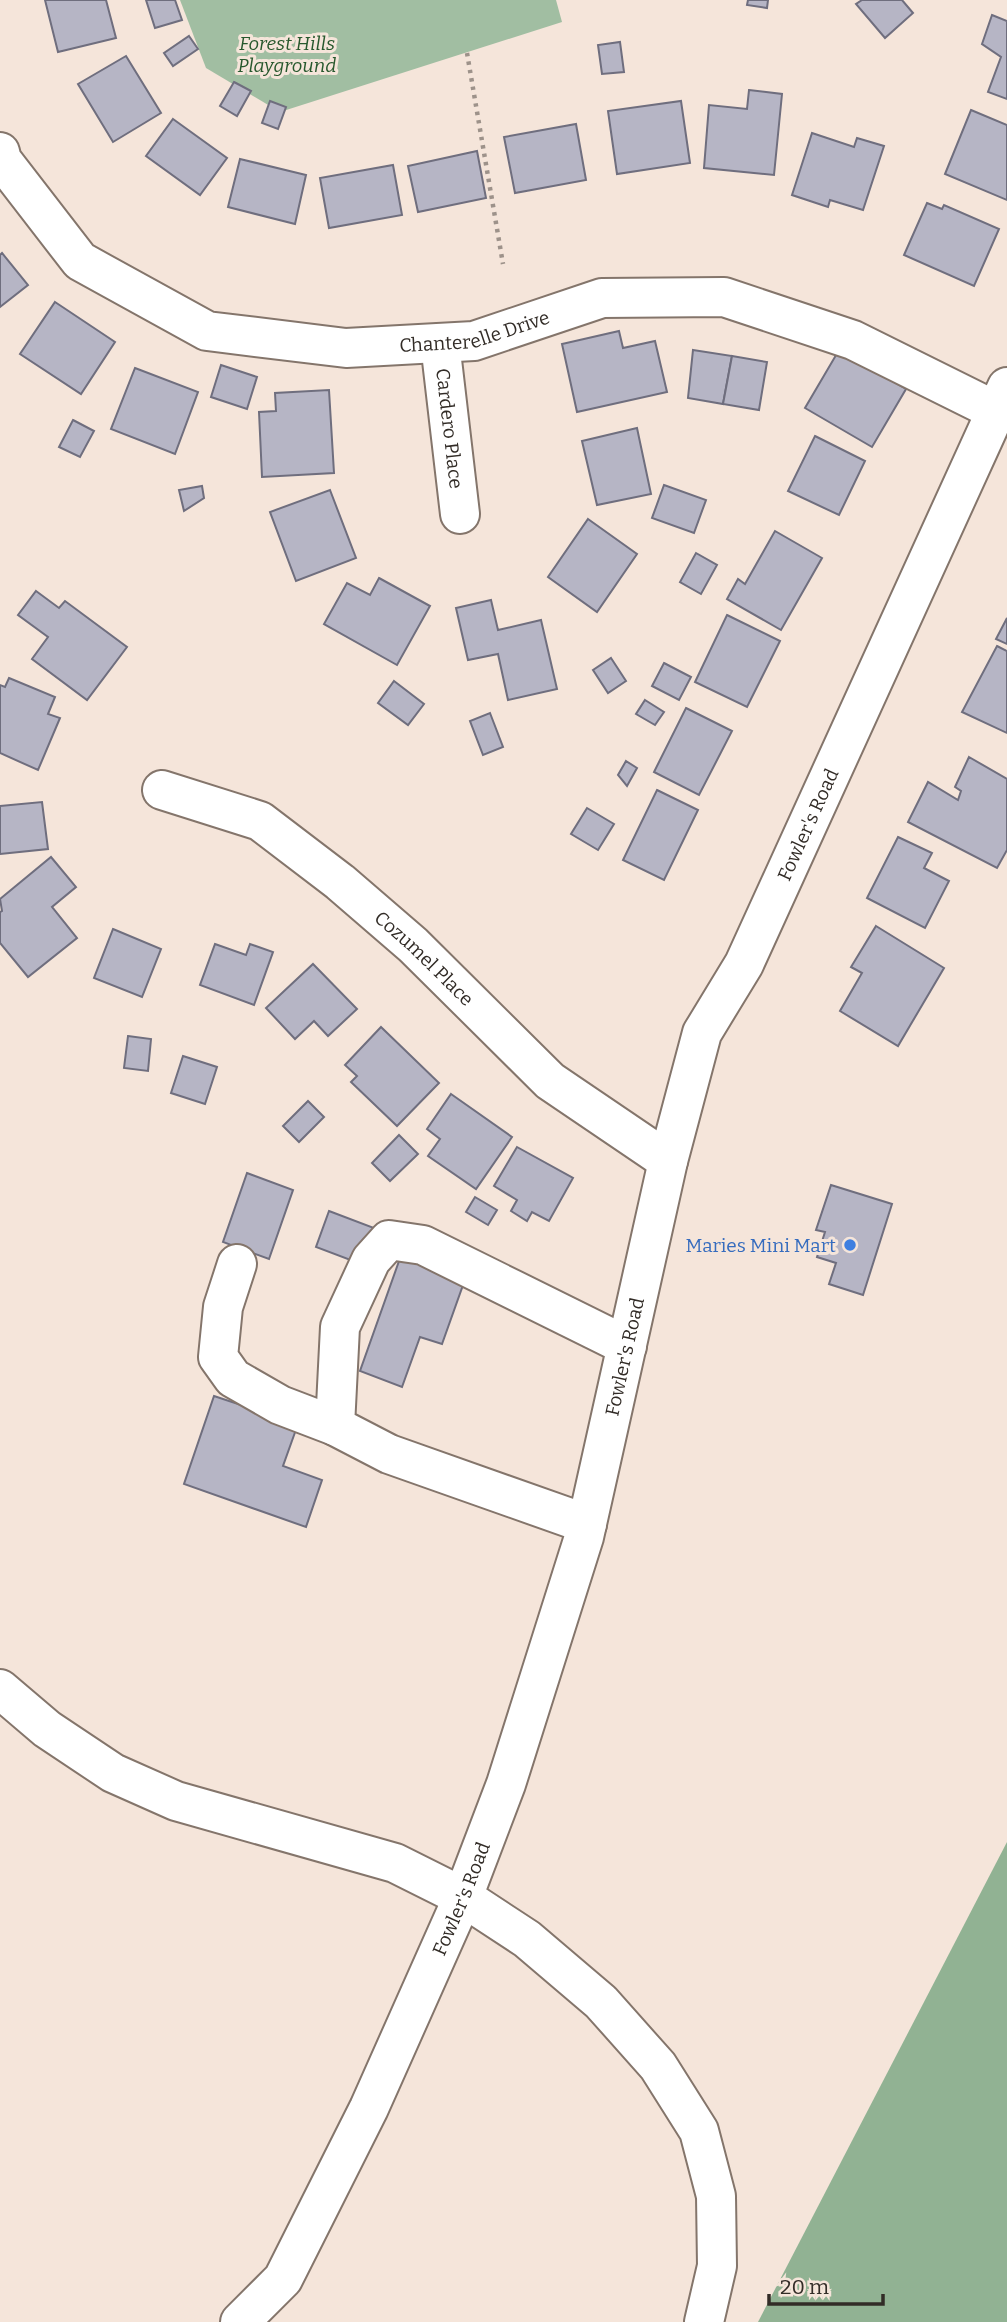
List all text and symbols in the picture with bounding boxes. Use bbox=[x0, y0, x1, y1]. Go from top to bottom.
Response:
park label: Forest Hills Playground bbox=[238, 32, 336, 77]
street label: Chanterelle Drive bbox=[399, 306, 552, 357]
street label: Cardero Place bbox=[431, 367, 468, 490]
street label: Fowler's Road bbox=[773, 765, 844, 884]
street label: Cozumel Place bbox=[370, 906, 478, 1011]
place label: Maries Mini Mart bbox=[686, 1234, 836, 1257]
marker: Maries Mini Mart bbox=[842, 1237, 858, 1253]
street label: Fowler's Road bbox=[600, 1295, 649, 1418]
street label: Fowler's Road bbox=[427, 1839, 495, 1959]
scale bar bbox=[769, 2262, 883, 2306]
text: 20 m bbox=[780, 2274, 829, 2300]

